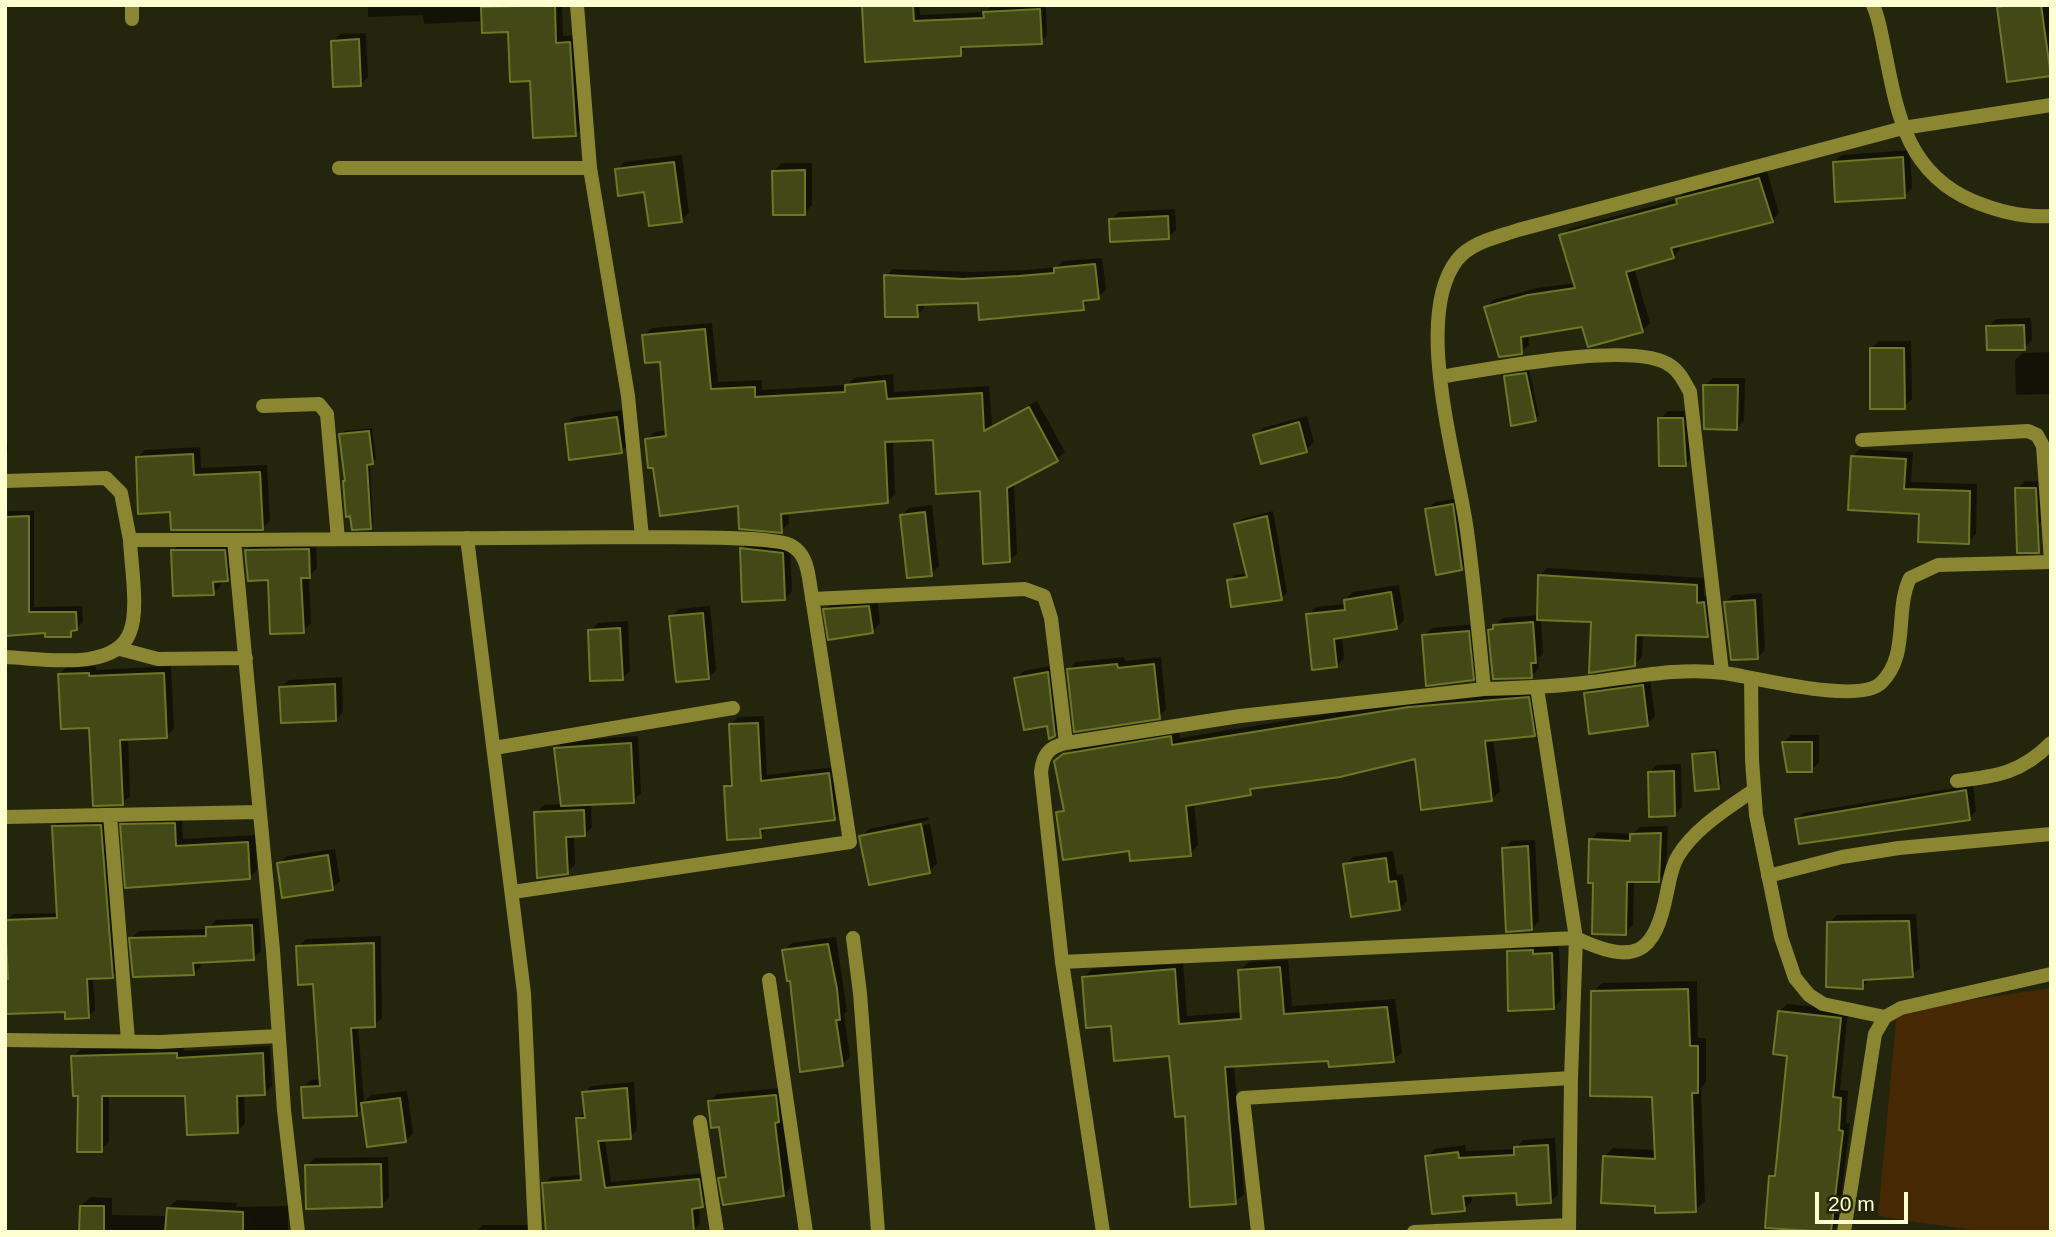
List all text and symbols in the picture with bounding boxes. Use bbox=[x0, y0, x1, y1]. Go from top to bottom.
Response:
scale bar bbox=[1818, 1178, 1911, 1222]
text: 20 m bbox=[1828, 1192, 1875, 1215]

